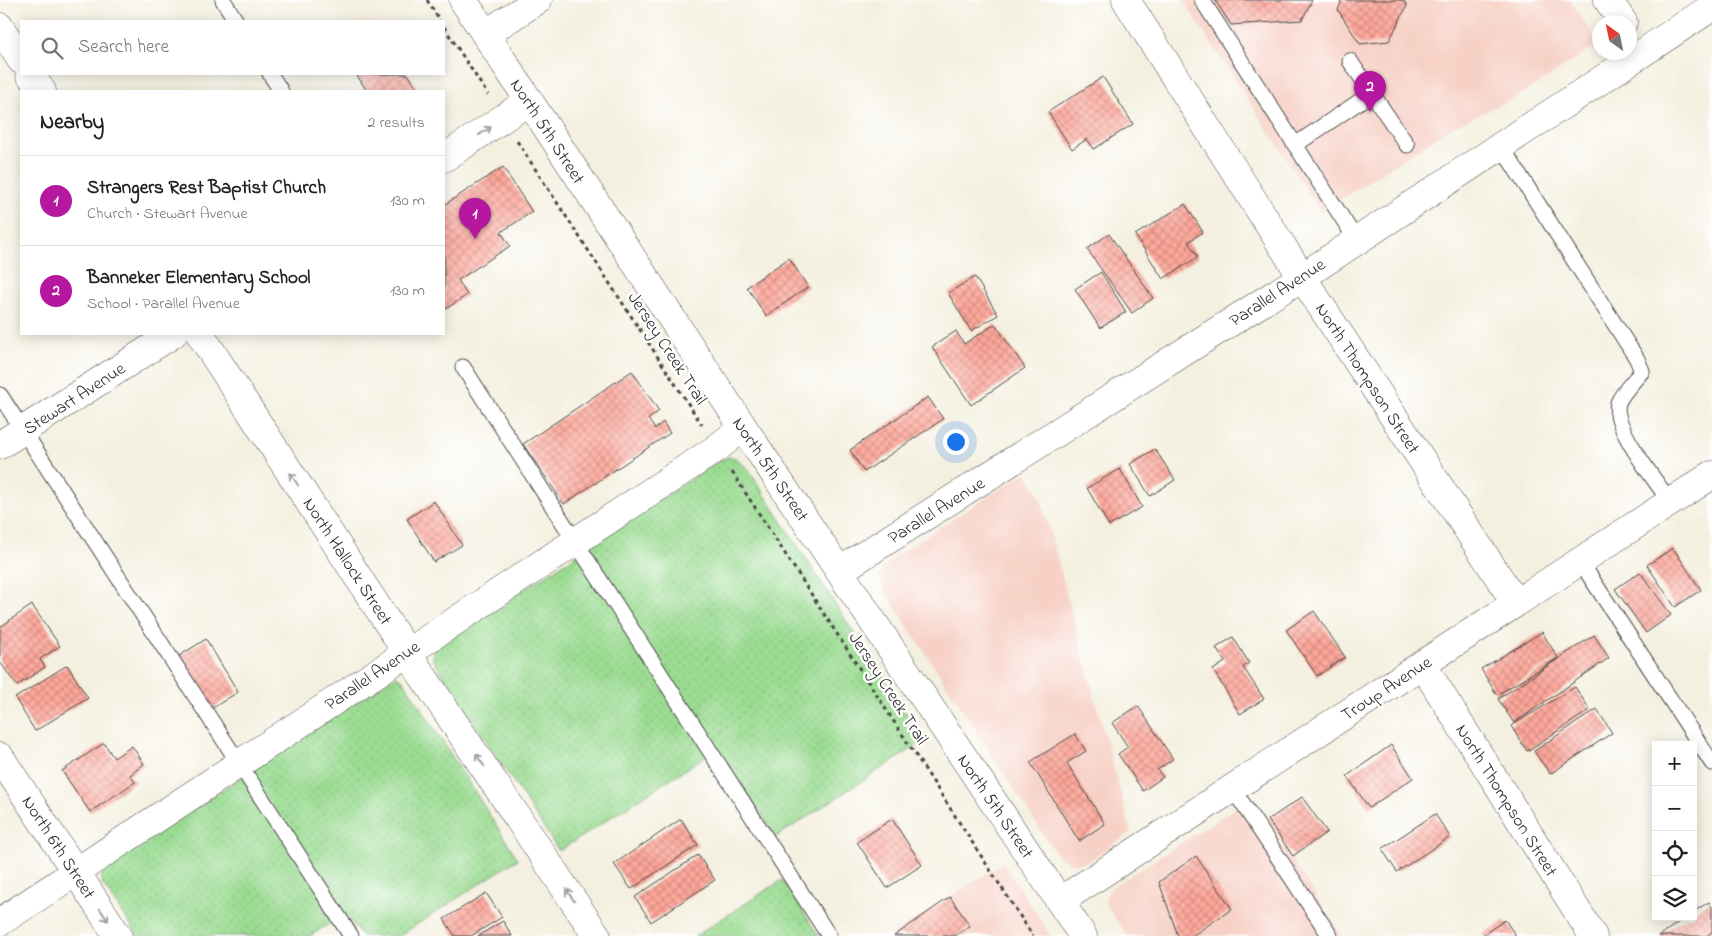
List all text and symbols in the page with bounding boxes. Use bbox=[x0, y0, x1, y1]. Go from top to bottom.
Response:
north arrow bbox=[1592, 15, 1637, 60]
search box bbox=[20, 20, 445, 75]
icon: search bbox=[38, 34, 66, 62]
text: Search here bbox=[78, 34, 169, 61]
pin: 2 bbox=[1354, 71, 1386, 112]
street label: North 5th Street bbox=[502, 74, 590, 190]
text: Nearby bbox=[40, 108, 104, 138]
text: 2 results bbox=[367, 111, 425, 135]
one-way arrow bbox=[477, 126, 491, 136]
text: Strangers Rest Baptist Church bbox=[87, 175, 326, 202]
text: 1 bbox=[53, 189, 59, 213]
text: 130 m bbox=[390, 189, 425, 213]
pin: 1 bbox=[459, 198, 491, 239]
text: Church · Stewart Avenue bbox=[87, 202, 248, 226]
street label: Parallel Avenue bbox=[1225, 252, 1332, 334]
text: Banneker Elementary School bbox=[87, 265, 311, 292]
text: 2 bbox=[52, 279, 60, 303]
text: 130 m bbox=[390, 279, 425, 303]
street label: Jersey Creek Trail bbox=[620, 287, 713, 411]
text: School · Parallel Avenue bbox=[87, 292, 240, 316]
street label: North Thompson Street bbox=[1308, 298, 1425, 460]
street label: Stewart Avenue bbox=[19, 356, 132, 442]
street label: North 5th Street bbox=[725, 413, 814, 528]
your location bbox=[943, 429, 969, 455]
street label: Parallel Avenue bbox=[884, 471, 991, 552]
one-way arrow bbox=[289, 472, 299, 486]
street label: North Hallock Street bbox=[295, 493, 397, 631]
street label: Jersey Creek Trail bbox=[841, 627, 934, 751]
street label: Parallel Avenue bbox=[320, 635, 427, 718]
street label: Troup Avenue bbox=[1337, 650, 1438, 729]
street label: North Thompson Street bbox=[1448, 720, 1563, 882]
map controls bbox=[1652, 741, 1697, 921]
button: + bbox=[1652, 741, 1697, 786]
street label: North 5th Street bbox=[950, 750, 1039, 865]
one-way arrow bbox=[475, 754, 485, 768]
button: − bbox=[1652, 786, 1697, 831]
street label: North 6th Street bbox=[14, 791, 101, 905]
button: locate bbox=[1652, 831, 1697, 876]
button: layers bbox=[1652, 876, 1697, 921]
one-way arrow bbox=[565, 889, 575, 903]
one-way arrow bbox=[99, 908, 109, 922]

